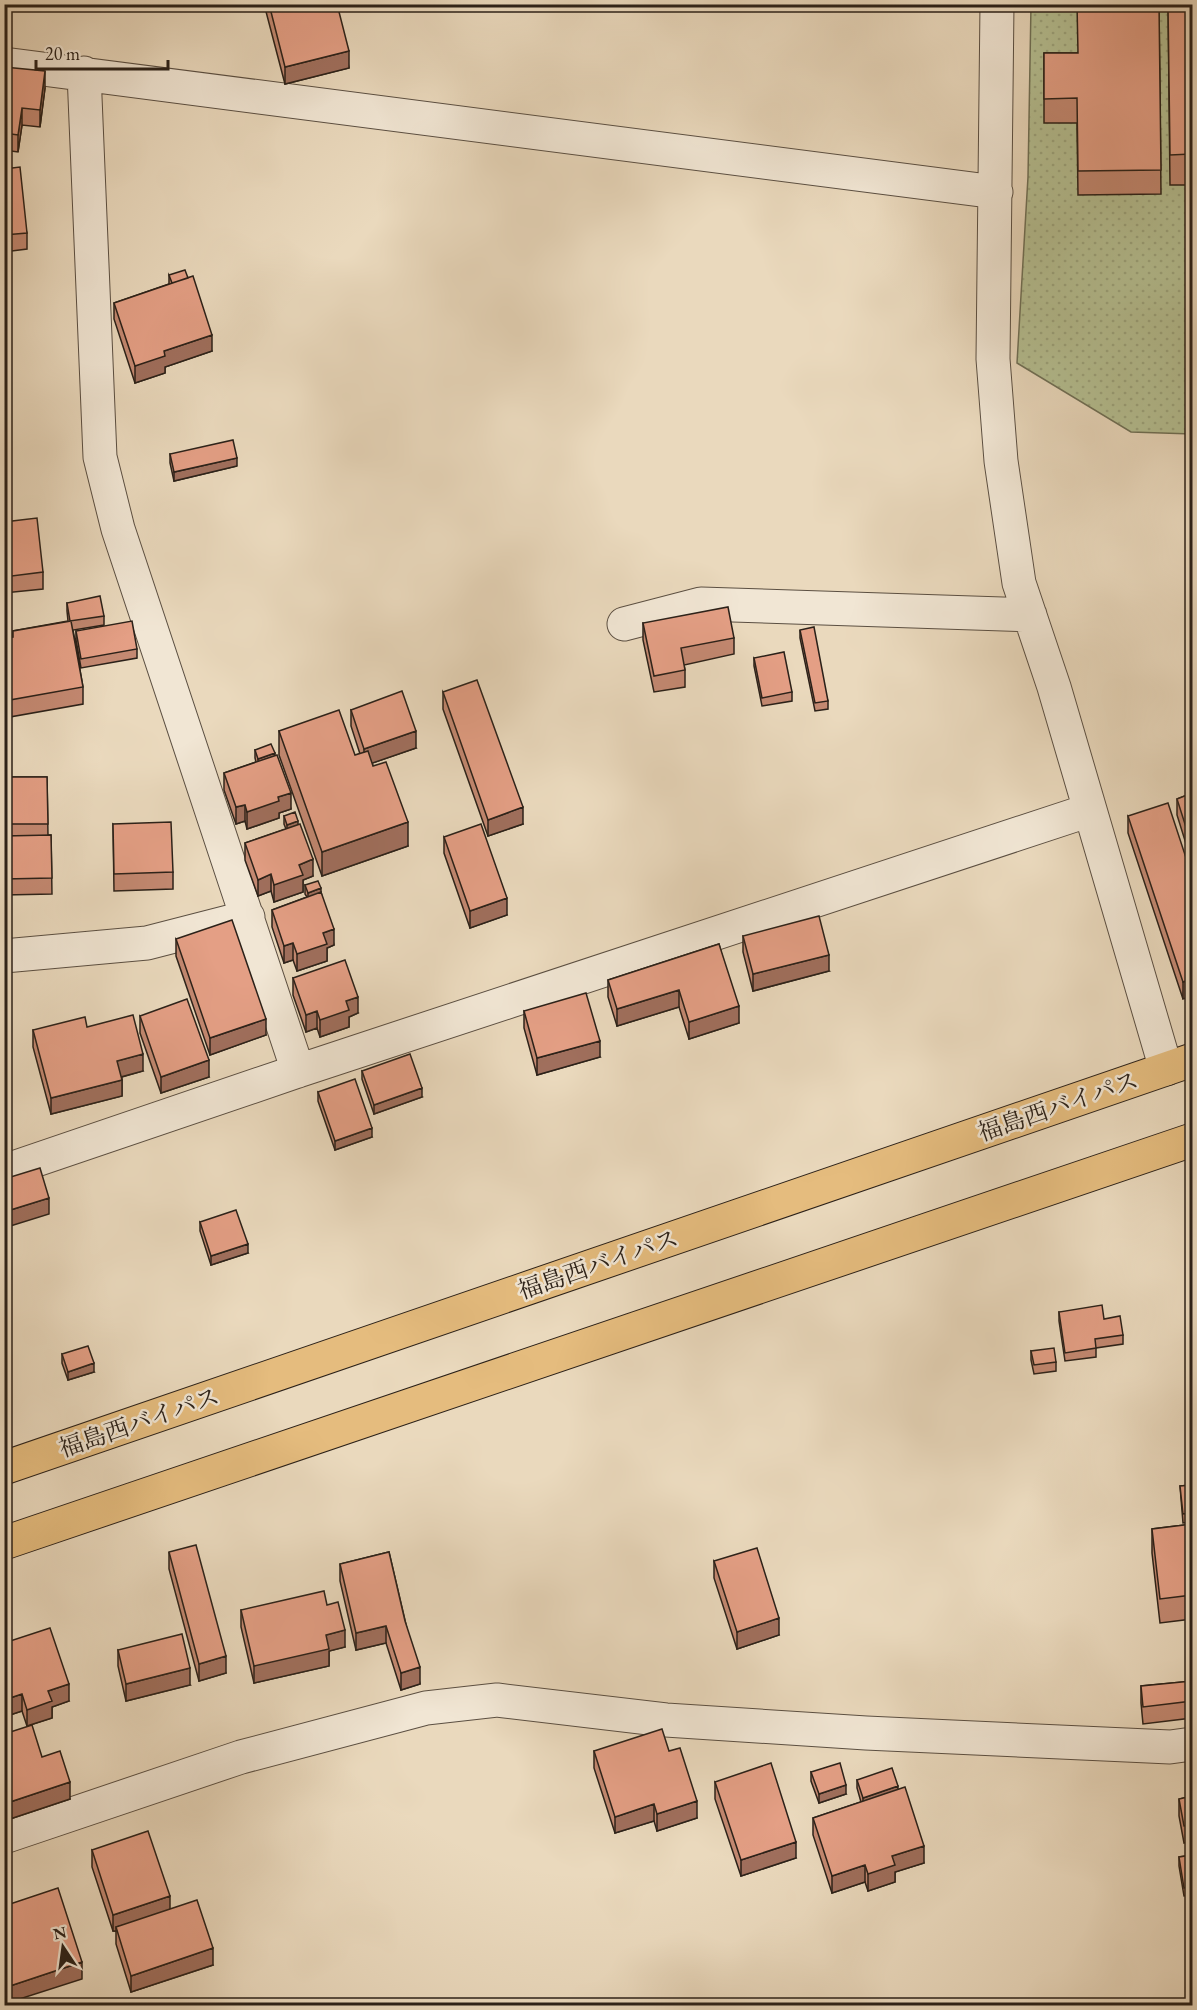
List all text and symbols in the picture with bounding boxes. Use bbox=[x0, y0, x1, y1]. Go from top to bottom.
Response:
scale bar bbox=[36, 33, 168, 71]
text: 20 m bbox=[45, 42, 80, 65]
street label: 福島西バイパス bbox=[974, 1064, 1142, 1148]
street label: 福島西バイパス bbox=[514, 1222, 682, 1306]
street label: 福島西バイパス bbox=[55, 1380, 223, 1464]
north arrow bbox=[33, 1917, 93, 1977]
text: N bbox=[51, 1921, 68, 1945]

